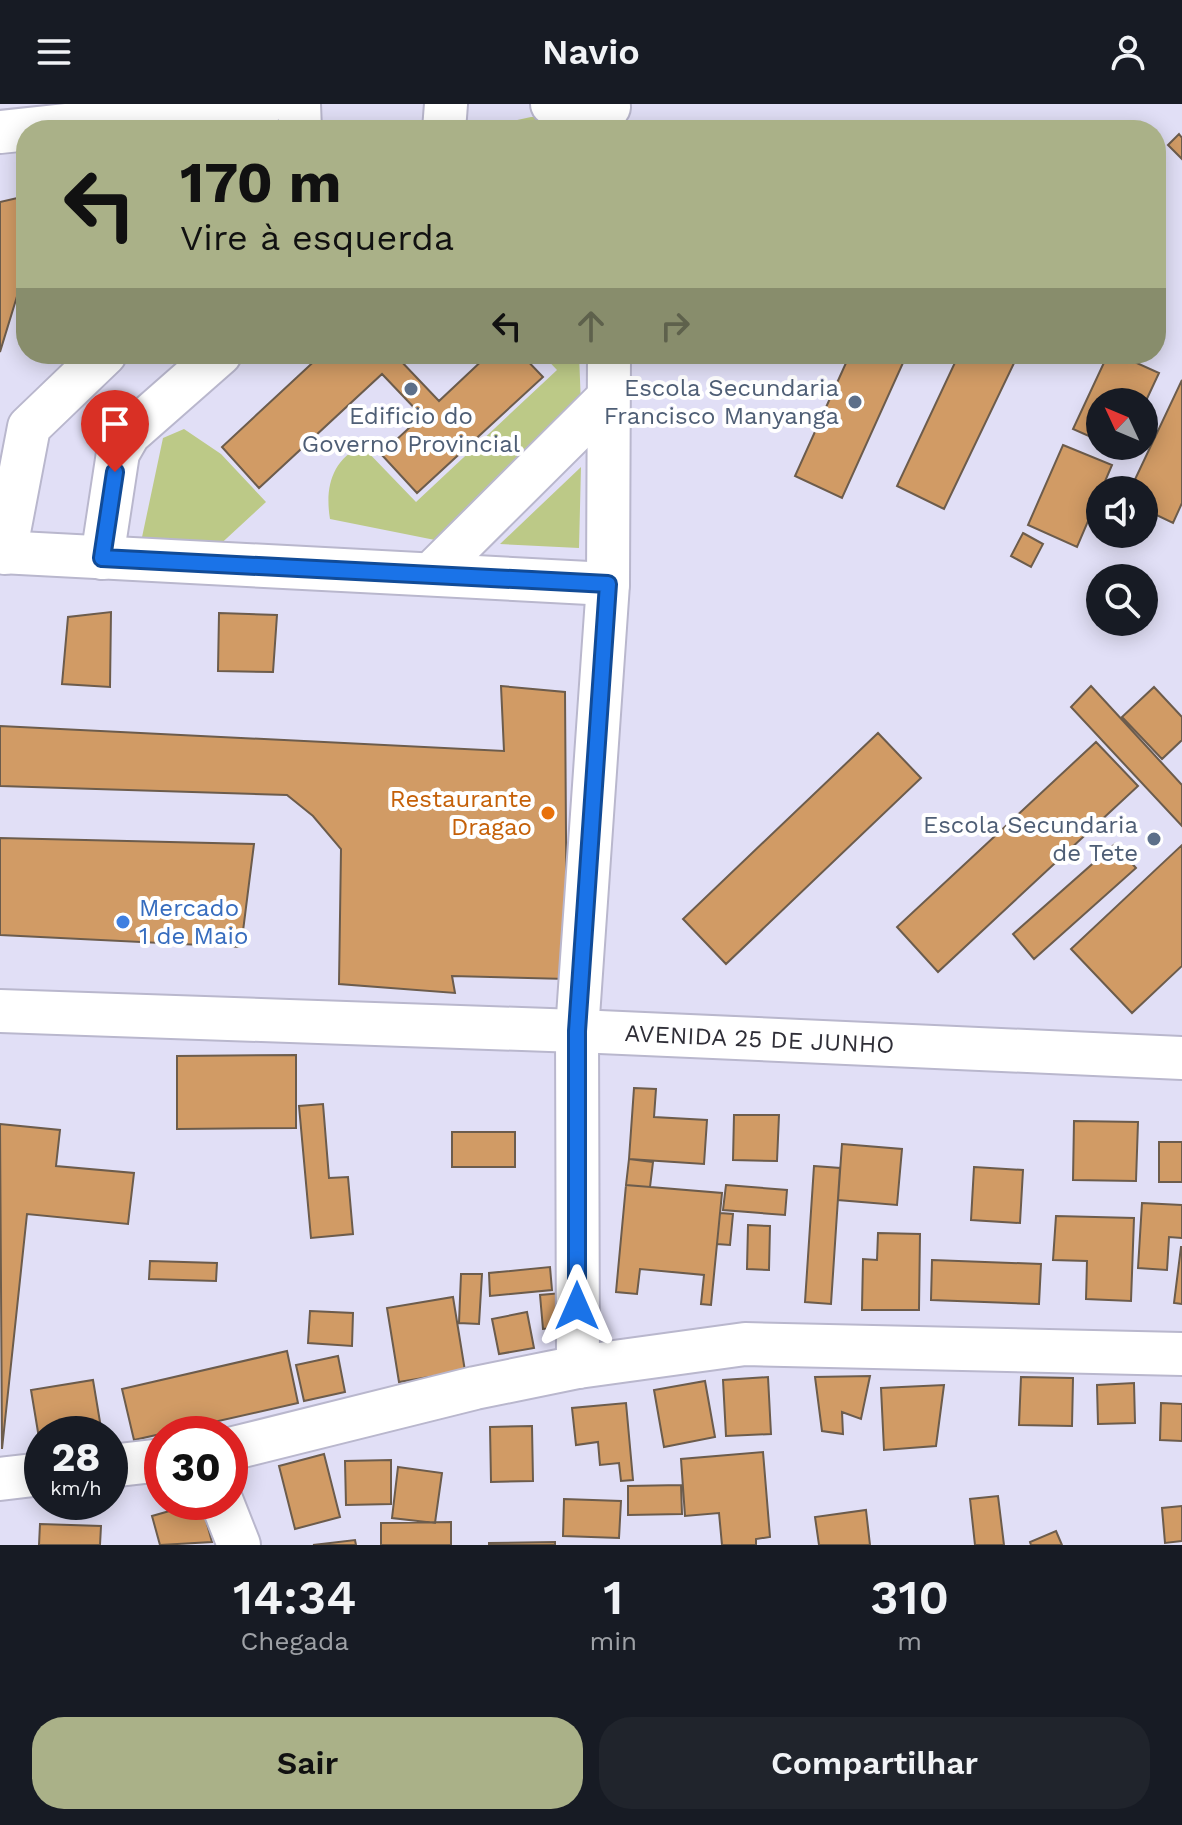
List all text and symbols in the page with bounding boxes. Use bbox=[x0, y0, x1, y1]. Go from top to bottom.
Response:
icon: menu bbox=[32, 30, 76, 74]
icon: person bbox=[1106, 30, 1150, 74]
text: Navio bbox=[542, 31, 640, 73]
text: 170 m bbox=[180, 150, 342, 216]
icon: left bbox=[48, 152, 152, 256]
text: Vire à esquerda bbox=[180, 217, 454, 259]
icon: left bbox=[485, 304, 529, 348]
icon: ahead bbox=[569, 304, 613, 348]
icon: right bbox=[653, 304, 697, 348]
place label: Escola Secundaria Francisco Manyanga bbox=[604, 374, 839, 430]
marker: Edificio do Governo Provincial bbox=[402, 380, 420, 398]
north arrow bbox=[1086, 388, 1158, 460]
map controls bbox=[1086, 388, 1158, 636]
pin bbox=[81, 390, 149, 472]
marker: Escola Secundaria Francisco Manyanga bbox=[846, 393, 864, 411]
icon: arrive bbox=[93, 402, 137, 446]
place label: Edificio do Governo Provincial bbox=[302, 402, 521, 458]
button: sound bbox=[1086, 476, 1158, 548]
button: search bbox=[1086, 564, 1158, 636]
place label: Restaurante Dragao bbox=[390, 785, 532, 841]
marker: Restaurante Dragao bbox=[539, 804, 557, 822]
place label: Escola Secundaria de Tete bbox=[923, 811, 1138, 867]
marker: Escola Secundaria de Tete bbox=[1145, 830, 1163, 848]
place label: Mercado 1 de Maio bbox=[139, 894, 248, 950]
marker: Mercado 1 de Maio bbox=[114, 913, 132, 931]
street label: AVENIDA 25 DE JUNHO bbox=[624, 1019, 895, 1059]
position arrow bbox=[535, 1264, 619, 1348]
speed limit sign: 30 bbox=[144, 1416, 248, 1520]
text: 28 bbox=[52, 1434, 100, 1481]
text: km/h bbox=[50, 1476, 102, 1500]
text: 14:34 bbox=[233, 1569, 356, 1626]
text: 1 bbox=[603, 1569, 623, 1626]
text: 310 bbox=[870, 1569, 949, 1626]
text: Chegada bbox=[240, 1626, 349, 1656]
text: min bbox=[589, 1626, 637, 1656]
text: m bbox=[897, 1626, 922, 1656]
button: Sair bbox=[32, 1717, 583, 1809]
button: Compartilhar bbox=[599, 1717, 1150, 1809]

